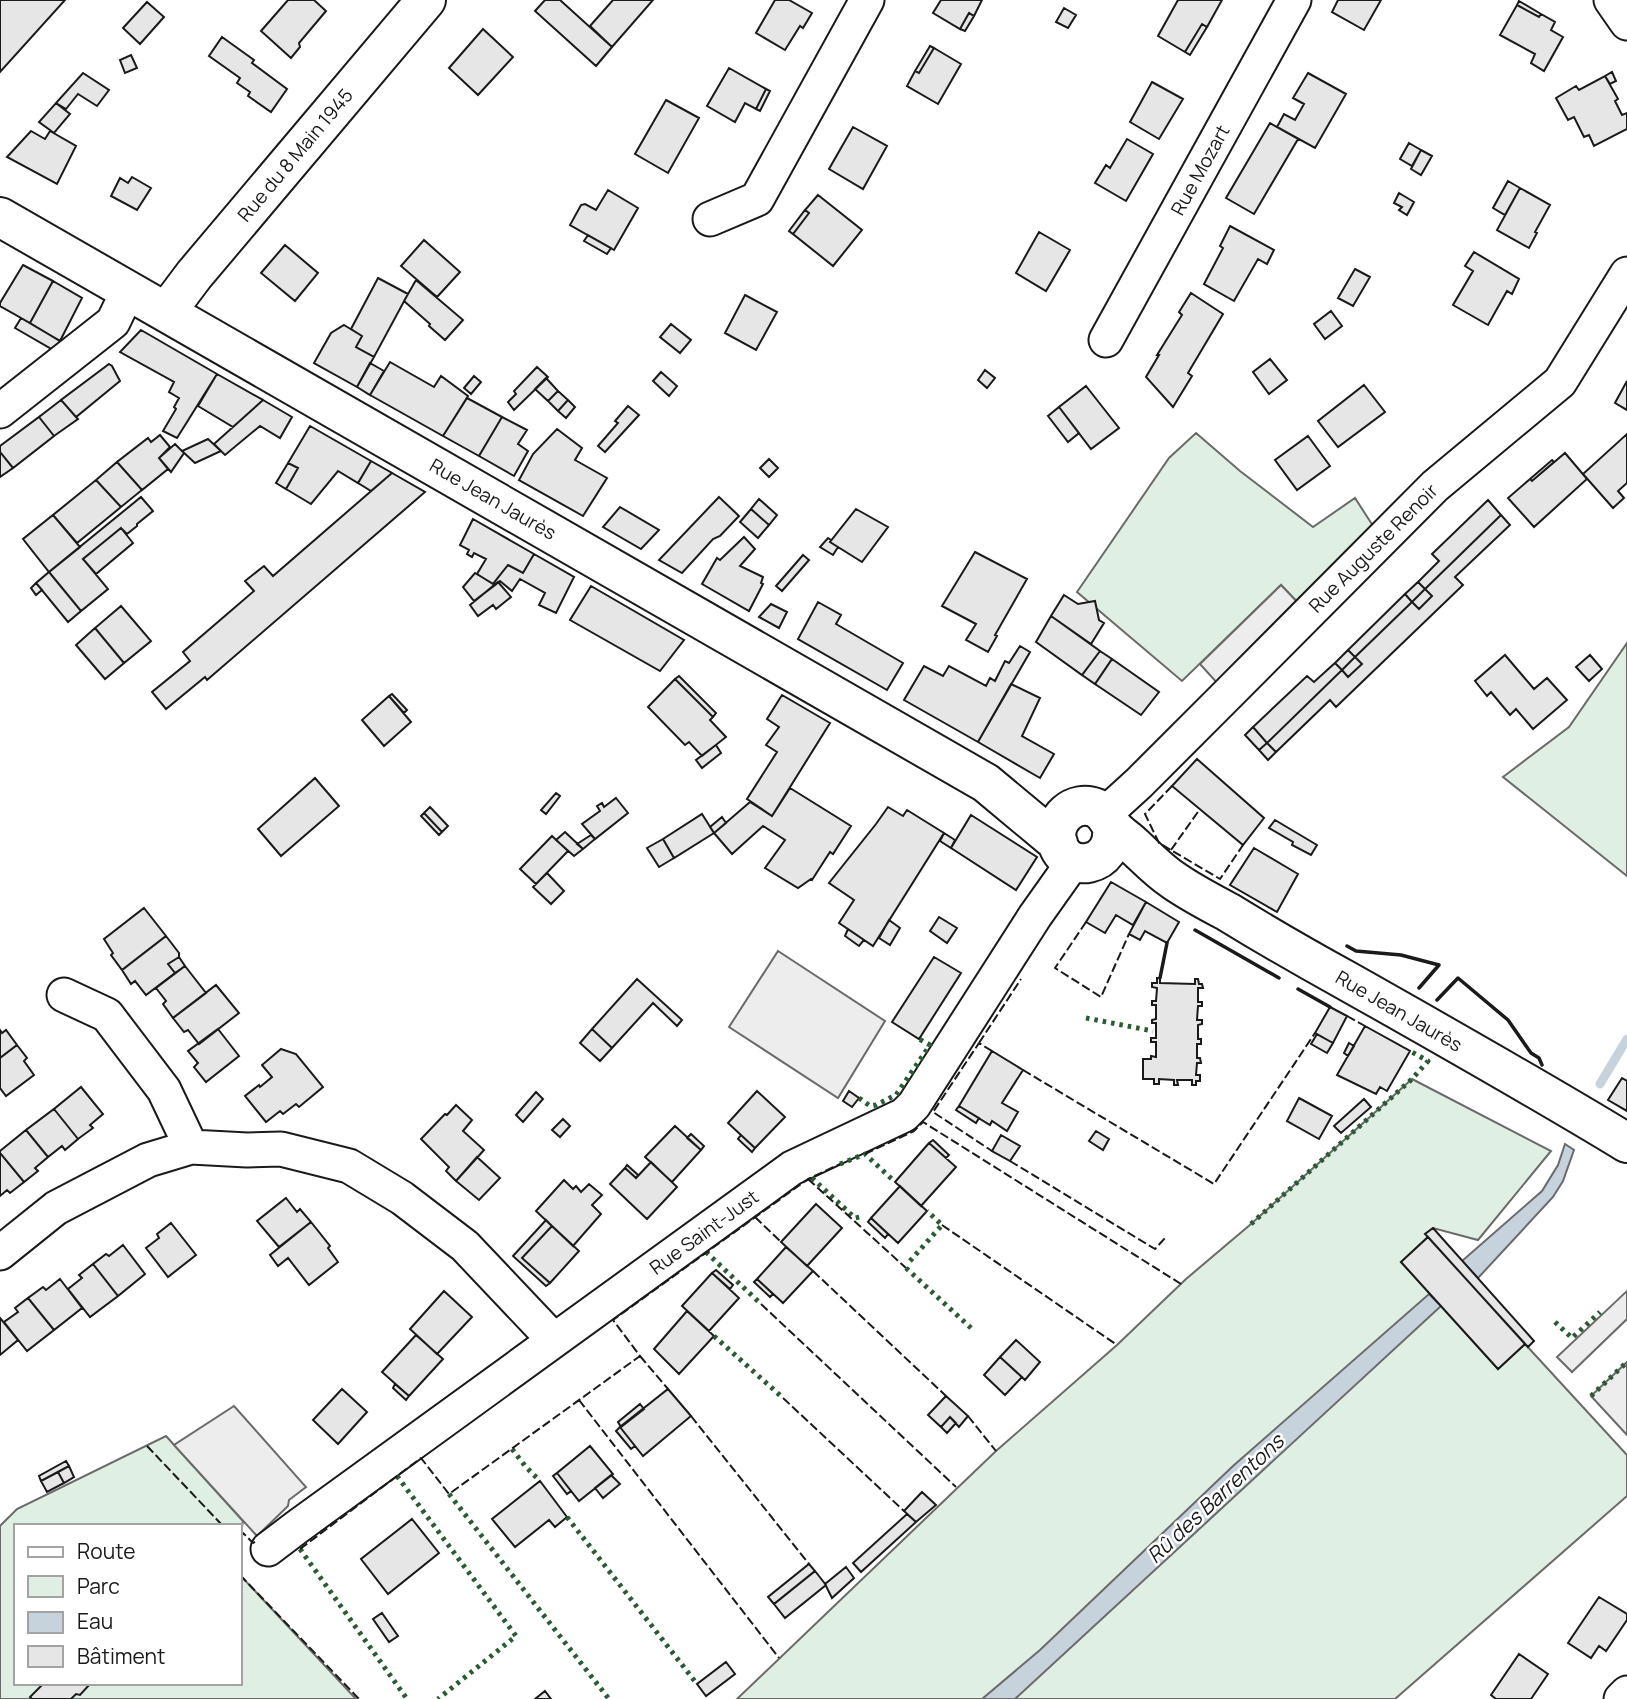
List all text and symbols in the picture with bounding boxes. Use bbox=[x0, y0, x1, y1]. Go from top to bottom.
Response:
street label: Rue du 8 Main 1945 bbox=[231, 83, 359, 227]
street label: Rue Mozart bbox=[1165, 120, 1235, 220]
street label: Rue Jean Jaurès bbox=[425, 452, 561, 546]
street label: Rue Auguste Renoir bbox=[1303, 478, 1443, 618]
street label: Rue Jean Jaurès bbox=[1331, 964, 1467, 1058]
street label: Rue Saint-Just bbox=[644, 1184, 764, 1280]
water label: Rû des Barrentons bbox=[1140, 1426, 1291, 1569]
legend bbox=[14, 1524, 242, 1685]
text: Route bbox=[77, 1537, 135, 1565]
text: Parc bbox=[77, 1572, 120, 1600]
text: Eau bbox=[77, 1607, 113, 1635]
text: Bâtiment bbox=[77, 1642, 165, 1670]

